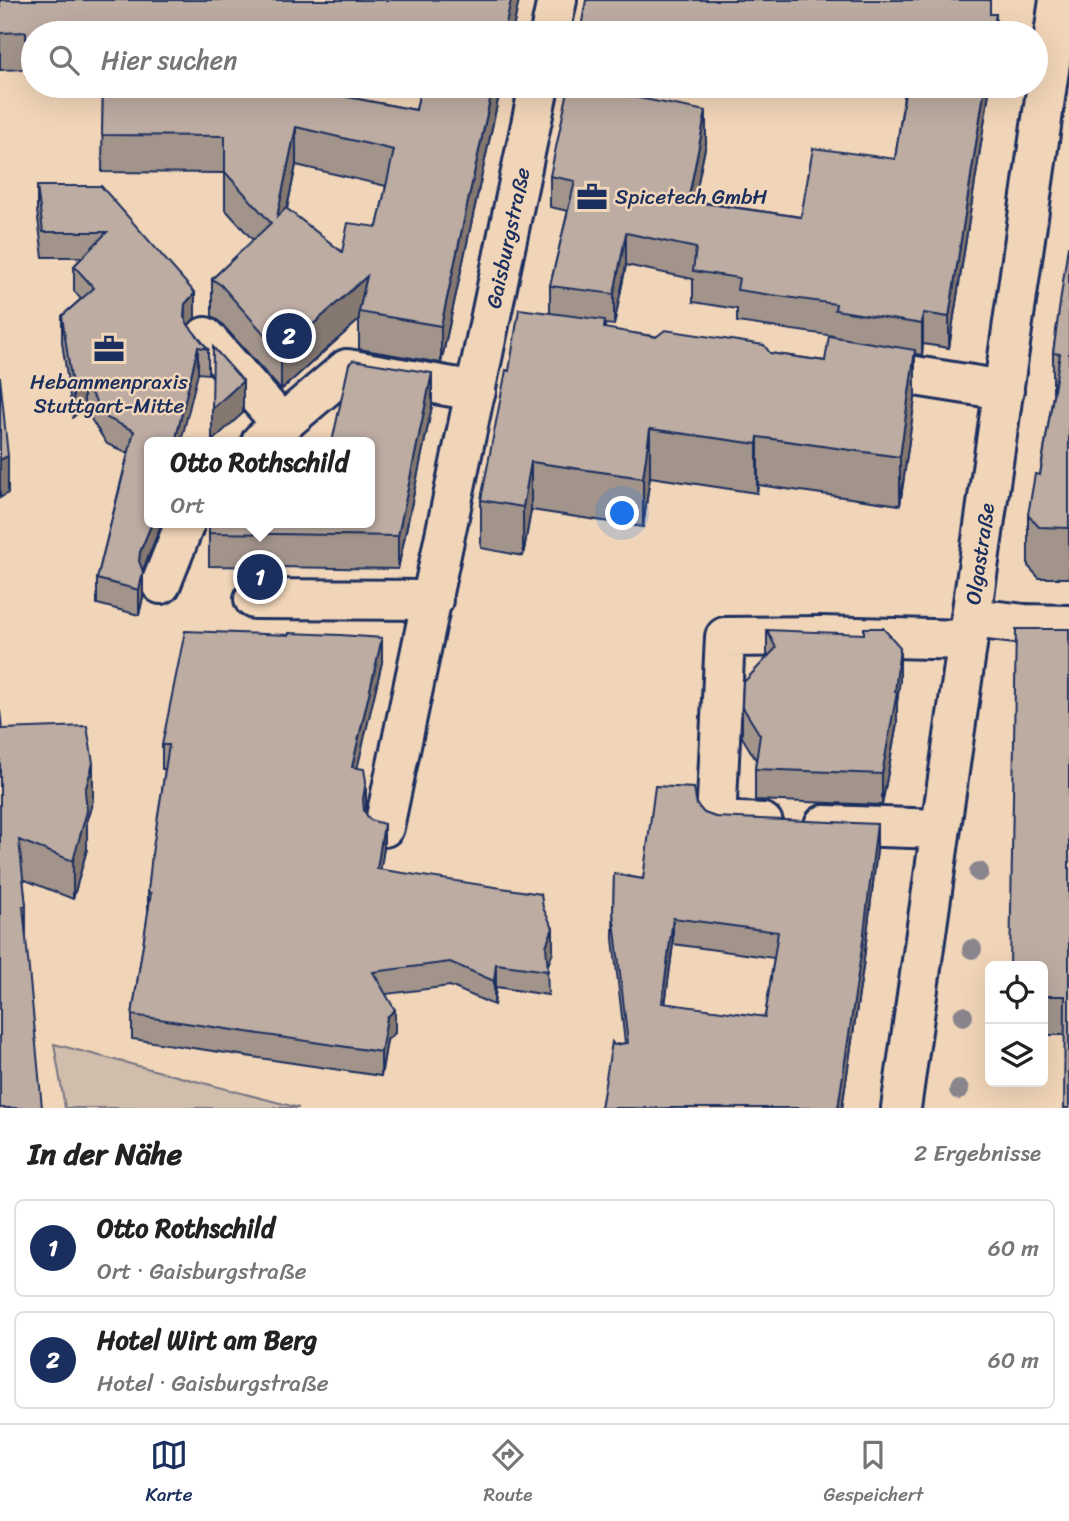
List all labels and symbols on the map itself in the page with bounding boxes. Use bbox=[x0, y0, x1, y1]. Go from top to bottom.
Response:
street label: Gaisburgstraße bbox=[475, 164, 542, 312]
place label: Spicetech GmbH bbox=[615, 178, 768, 216]
office icon: Spicetech GmbH bbox=[575, 180, 609, 214]
pin: 2 bbox=[266, 310, 312, 362]
office icon: Hebammenpraxis Stuttgart-Mitte bbox=[92, 332, 126, 366]
place label: Hebammenpraxis Stuttgart-Mitte bbox=[30, 363, 188, 425]
your location bbox=[605, 496, 639, 530]
street label: Olgastraße bbox=[954, 501, 1006, 607]
pin: 1 bbox=[237, 551, 283, 603]

